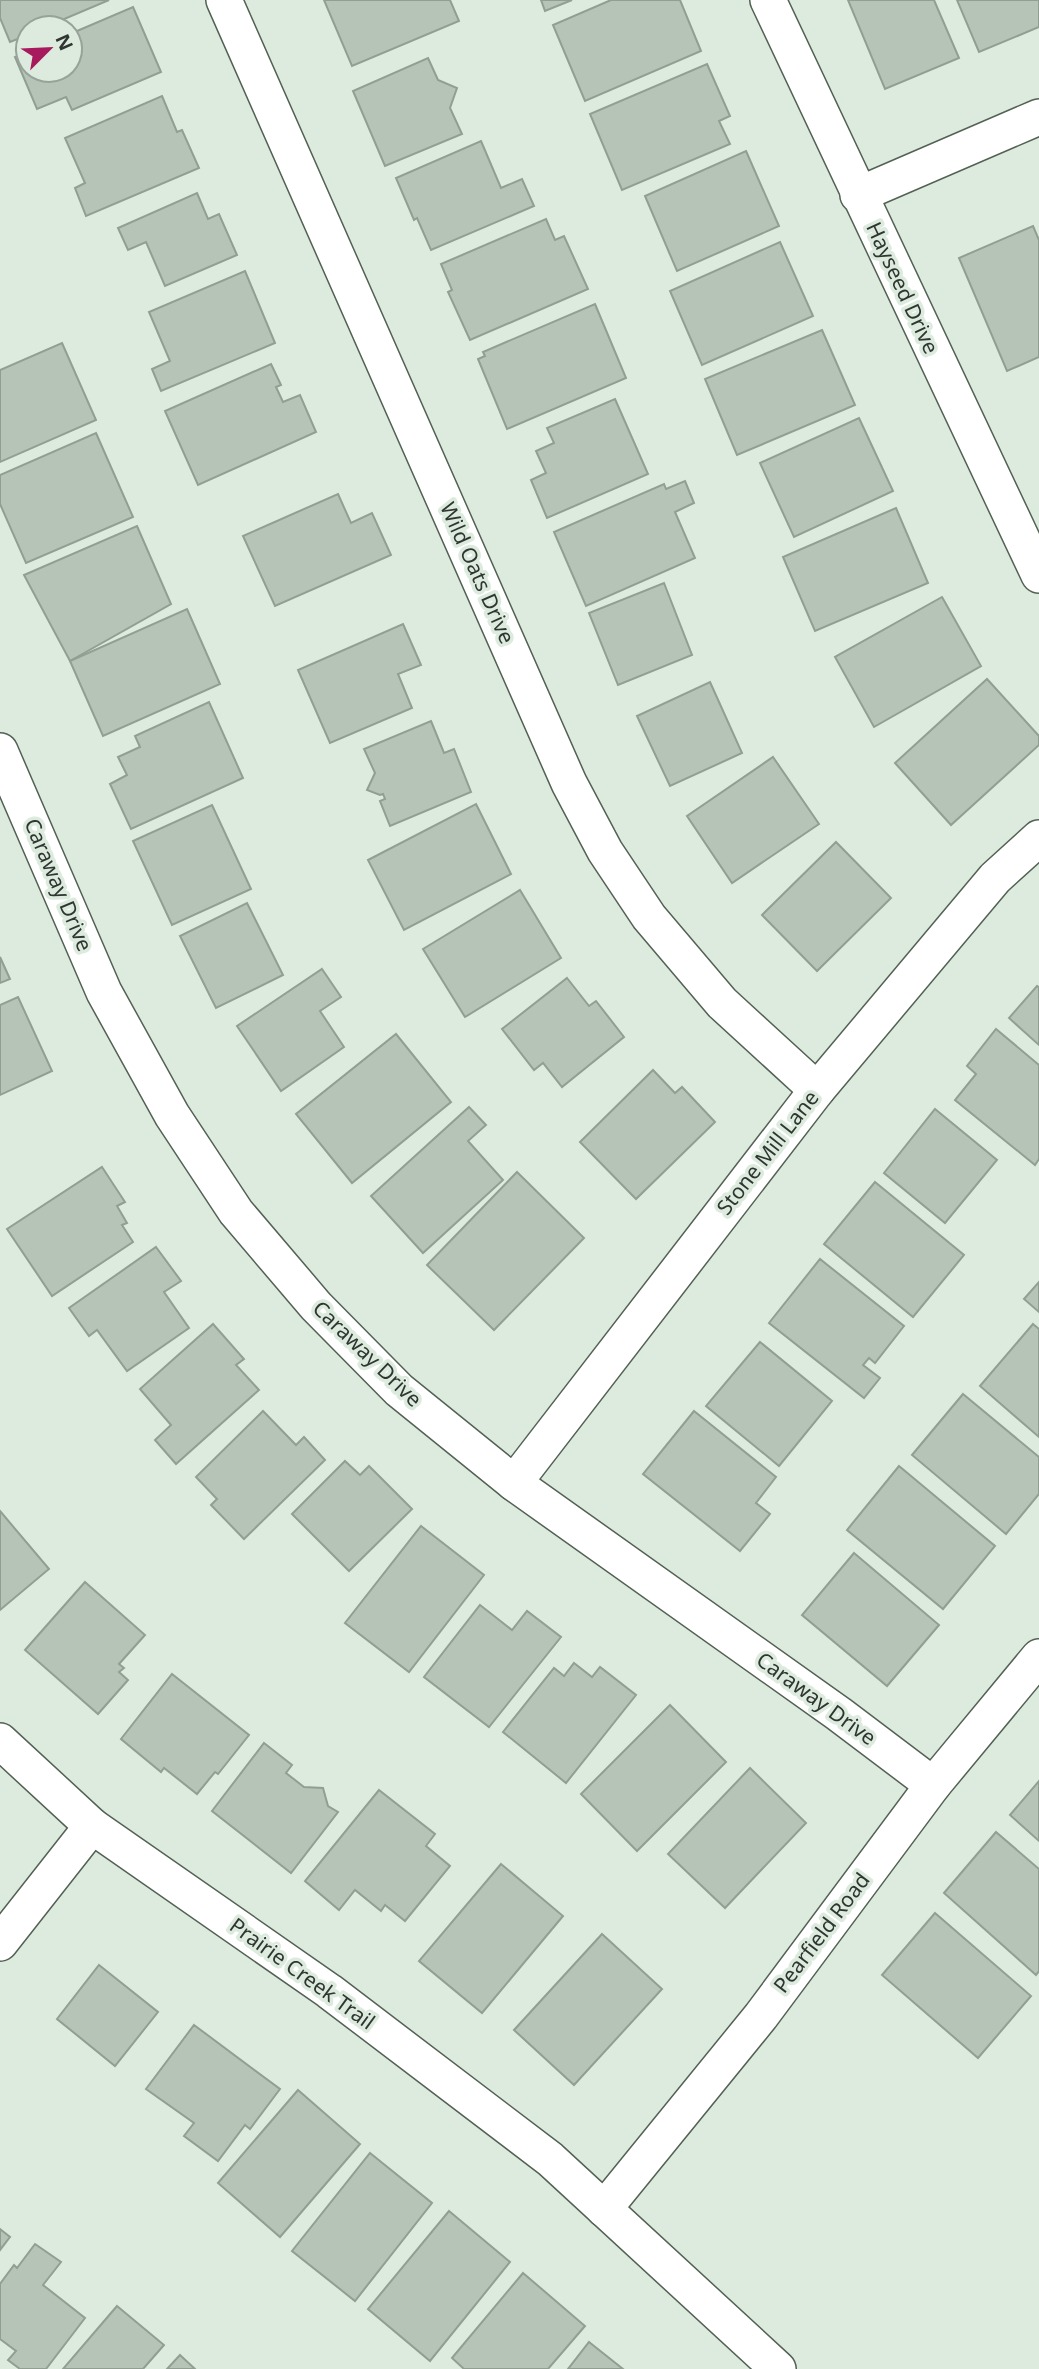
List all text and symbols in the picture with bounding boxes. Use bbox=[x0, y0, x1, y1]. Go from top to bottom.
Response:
north arrow bbox=[14, 14, 84, 84]
text: N bbox=[50, 30, 80, 54]
street label: Hayseed Drive bbox=[860, 217, 946, 358]
street label: Wild Oats Drive bbox=[434, 497, 522, 648]
street label: Caraway Drive bbox=[18, 814, 99, 955]
street label: Stone Mill Lane bbox=[710, 1084, 825, 1220]
street label: Caraway Drive bbox=[307, 1294, 428, 1412]
street label: Caraway Drive bbox=[751, 1645, 882, 1751]
street label: Pearfield Road bbox=[767, 1867, 876, 1998]
street label: Prairie Creek Trail bbox=[224, 1911, 381, 2035]

